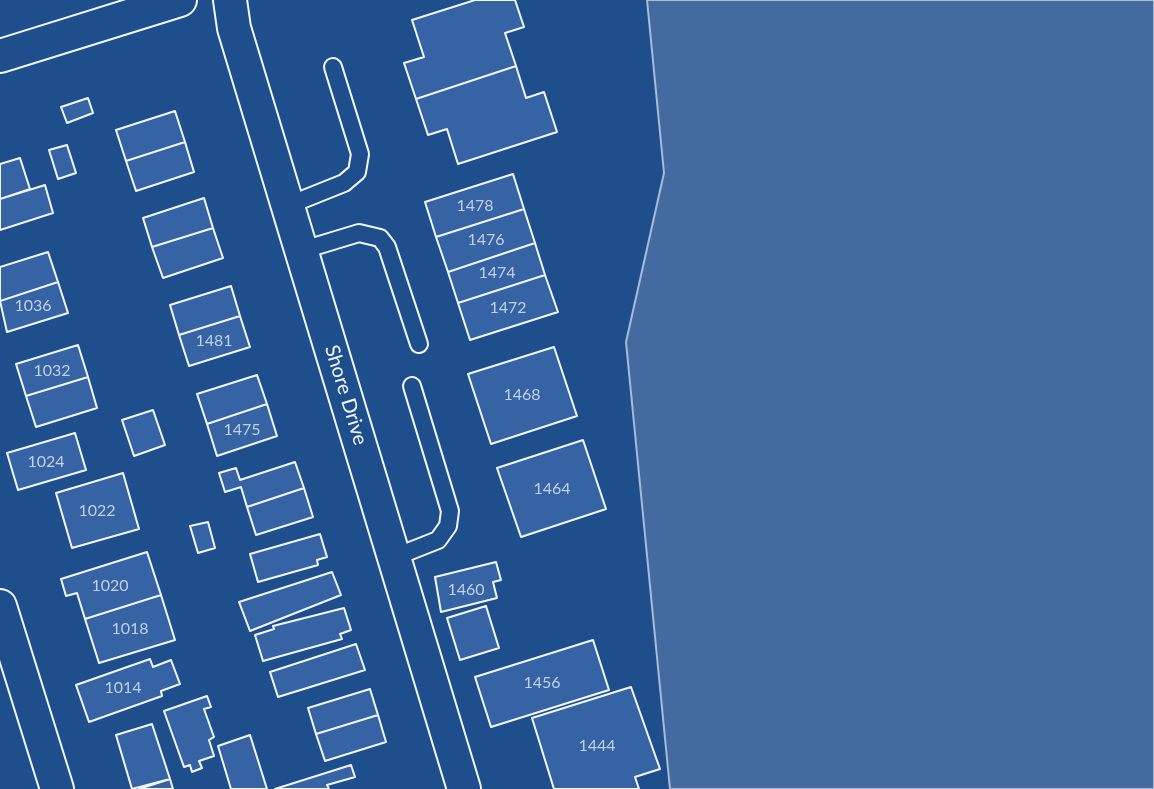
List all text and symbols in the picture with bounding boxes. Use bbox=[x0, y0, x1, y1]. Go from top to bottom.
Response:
house number: 1478 bbox=[456, 196, 494, 216]
house number: 1476 bbox=[467, 230, 505, 250]
house number: 1474 bbox=[478, 263, 516, 283]
house number: 1036 bbox=[14, 296, 52, 316]
house number: 1472 bbox=[489, 298, 527, 318]
house number: 1481 bbox=[195, 331, 233, 351]
street label: Shore Drive bbox=[319, 342, 373, 448]
house number: 1032 bbox=[33, 361, 71, 381]
house number: 1468 bbox=[503, 385, 541, 405]
house number: 1475 bbox=[223, 420, 261, 440]
house number: 1024 bbox=[27, 452, 65, 472]
house number: 1464 bbox=[533, 479, 571, 499]
house number: 1022 bbox=[78, 501, 116, 521]
house number: 1020 bbox=[91, 576, 129, 596]
house number: 1460 bbox=[447, 580, 485, 600]
house number: 1018 bbox=[111, 619, 149, 639]
house number: 1456 bbox=[523, 673, 561, 693]
house number: 1014 bbox=[104, 678, 142, 698]
house number: 1444 bbox=[578, 736, 616, 756]

